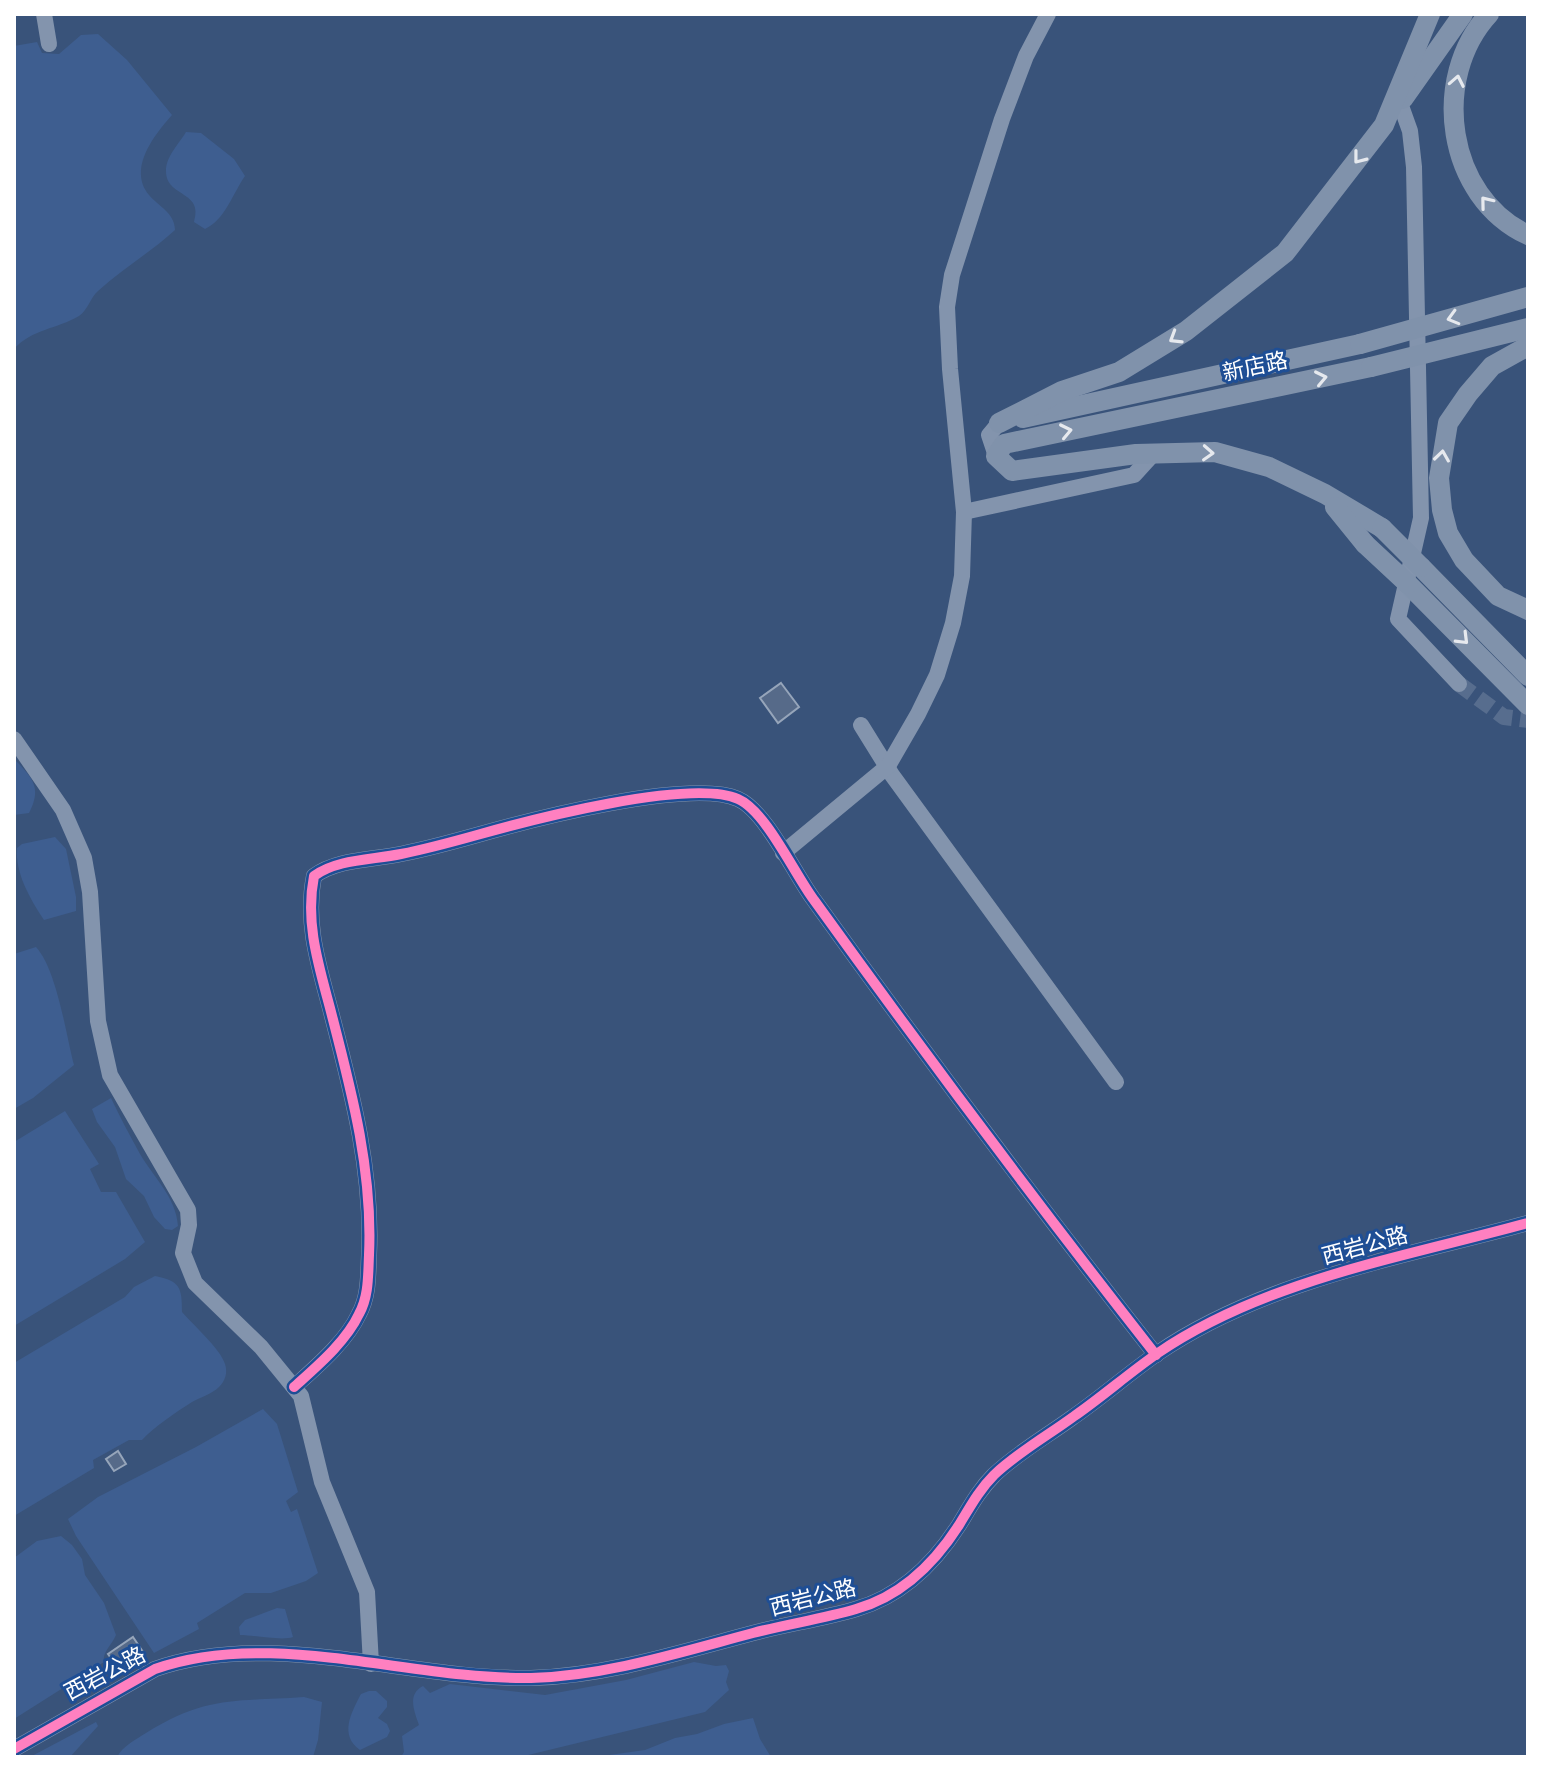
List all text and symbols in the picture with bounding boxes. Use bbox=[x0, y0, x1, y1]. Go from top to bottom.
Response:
one-way arrow bbox=[1448, 75, 1465, 88]
one-way arrow bbox=[1354, 149, 1369, 163]
one-way arrow bbox=[1482, 196, 1496, 211]
one-way arrow bbox=[1446, 309, 1460, 325]
one-way arrow bbox=[1169, 329, 1184, 344]
street label: 新店路 bbox=[1220, 345, 1290, 389]
one-way arrow bbox=[1314, 370, 1328, 387]
one-way arrow bbox=[1059, 423, 1073, 440]
one-way arrow bbox=[1201, 444, 1214, 461]
one-way arrow bbox=[1433, 449, 1450, 463]
one-way arrow bbox=[1454, 630, 1468, 644]
street label: 西岩公路 bbox=[1319, 1220, 1411, 1272]
street label: 西岩公路 bbox=[767, 1573, 859, 1623]
street label: 西岩公路 bbox=[59, 1640, 151, 1708]

